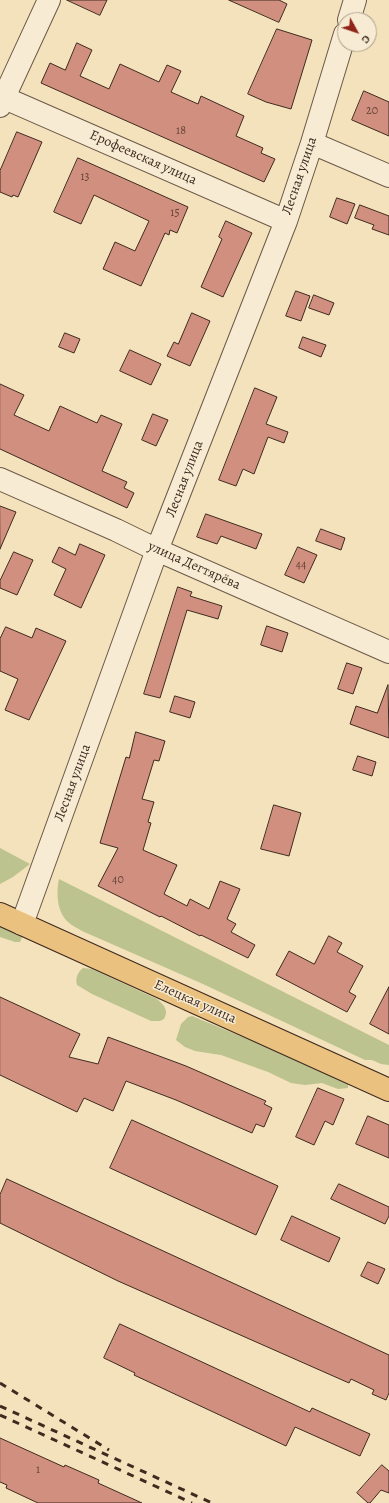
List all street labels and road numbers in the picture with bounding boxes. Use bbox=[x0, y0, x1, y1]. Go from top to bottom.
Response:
street label: Ерофеевская улица bbox=[87, 127, 199, 189]
street label: Лесная улица bbox=[279, 135, 321, 217]
street label: Лесная улица bbox=[163, 438, 207, 520]
street label: улица Дегтярёва bbox=[145, 538, 243, 594]
street label: Лесная улица bbox=[51, 742, 95, 824]
street label: Елецкая улица bbox=[151, 976, 239, 1028]

